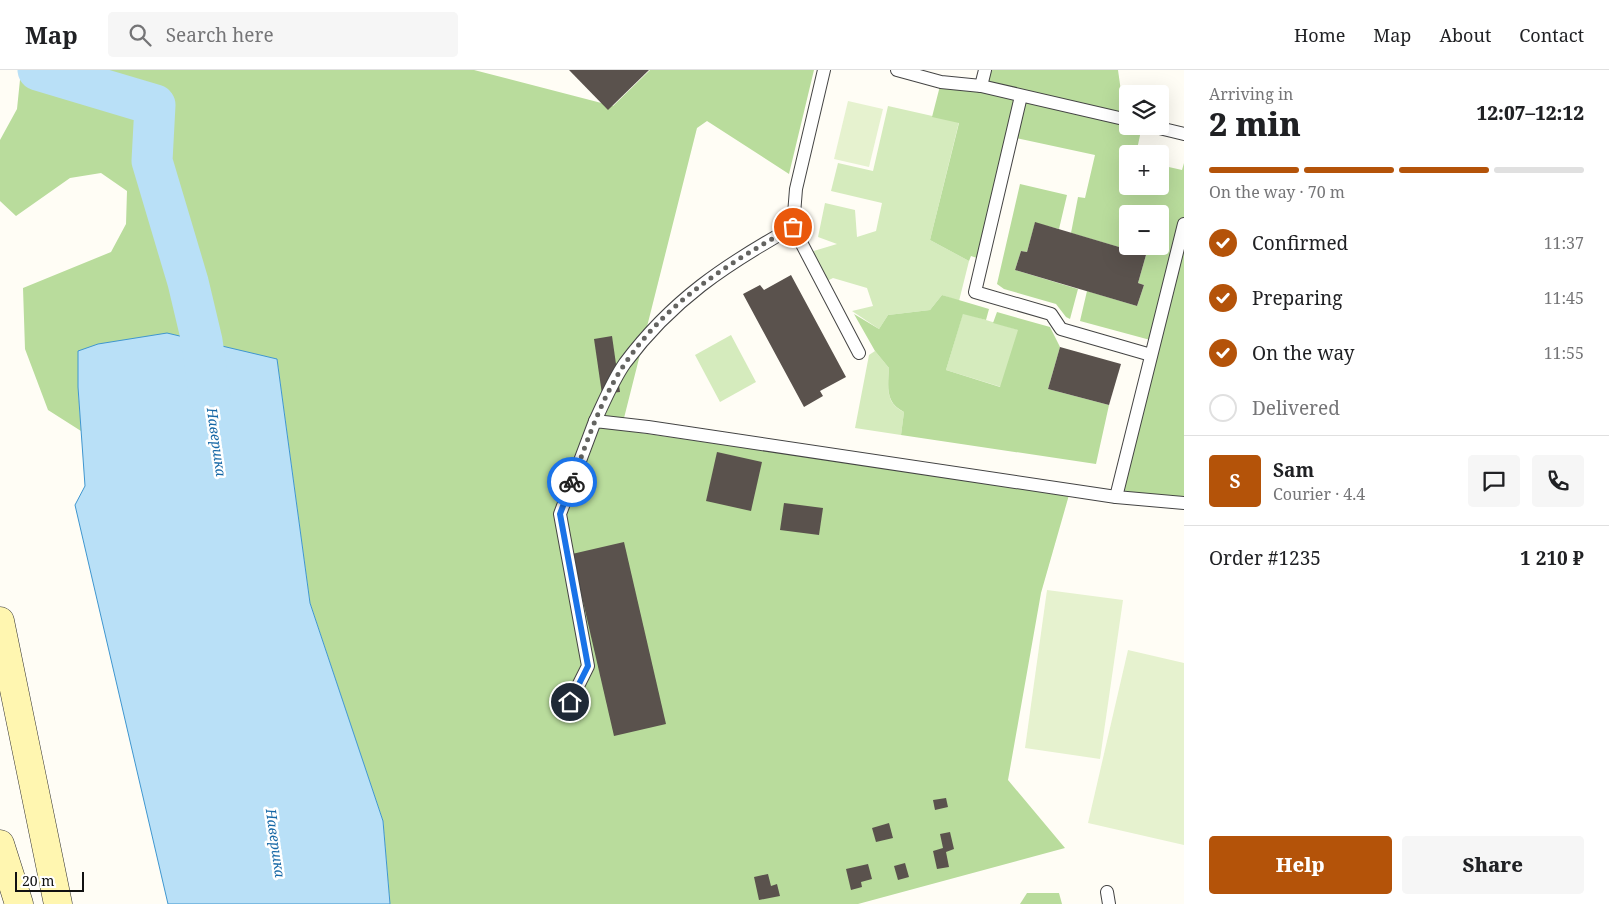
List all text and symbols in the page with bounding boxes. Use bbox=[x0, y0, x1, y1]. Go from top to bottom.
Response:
search box bbox=[108, 12, 458, 57]
text: Map bbox=[25, 18, 78, 51]
icon: search bbox=[126, 21, 154, 49]
text: Search here bbox=[166, 22, 274, 48]
text: Home bbox=[1294, 23, 1345, 47]
text: Map bbox=[1373, 23, 1411, 47]
text: About bbox=[1439, 23, 1491, 47]
text: Contact bbox=[1519, 23, 1584, 47]
text: Arriving in bbox=[1209, 83, 1293, 105]
map controls bbox=[1119, 85, 1169, 255]
button: layers bbox=[1119, 85, 1169, 135]
text: 12:07–12:12 bbox=[1476, 100, 1584, 126]
text: 2 min bbox=[1209, 102, 1301, 145]
button: + bbox=[1119, 145, 1169, 195]
text: On the way · 70 m bbox=[1209, 181, 1345, 203]
button: − bbox=[1119, 205, 1169, 255]
pin bbox=[772, 206, 814, 248]
icon: bag bbox=[779, 213, 807, 241]
icon: check bbox=[1209, 229, 1237, 257]
text: Confirmed bbox=[1252, 230, 1348, 256]
text: 11:37 bbox=[1544, 232, 1584, 254]
icon: check bbox=[1209, 284, 1237, 312]
text: Preparing bbox=[1252, 285, 1342, 311]
text: 11:45 bbox=[1544, 287, 1584, 309]
icon: check bbox=[1209, 339, 1237, 367]
text: On the way bbox=[1252, 340, 1355, 366]
text: 11:55 bbox=[1544, 342, 1584, 364]
text: Delivered bbox=[1252, 395, 1340, 421]
water label: Навершка bbox=[203, 405, 231, 478]
button: chat bbox=[1468, 455, 1520, 507]
button: phone bbox=[1532, 455, 1584, 507]
courier bbox=[547, 457, 597, 507]
text: Sam bbox=[1273, 457, 1314, 483]
icon: bike bbox=[558, 468, 586, 496]
text: S bbox=[1229, 468, 1241, 494]
text: Courier · 4.4 bbox=[1273, 483, 1365, 505]
text: Order #1235 bbox=[1209, 545, 1321, 571]
text: 1 210 ₽ bbox=[1520, 545, 1584, 571]
pin bbox=[549, 681, 591, 723]
icon: home bbox=[556, 688, 584, 716]
water label: Навершка bbox=[262, 806, 290, 879]
button: Help bbox=[1209, 836, 1392, 894]
button: Share bbox=[1402, 836, 1584, 894]
scale bar bbox=[15, 869, 84, 892]
text: 20 m bbox=[22, 871, 55, 890]

